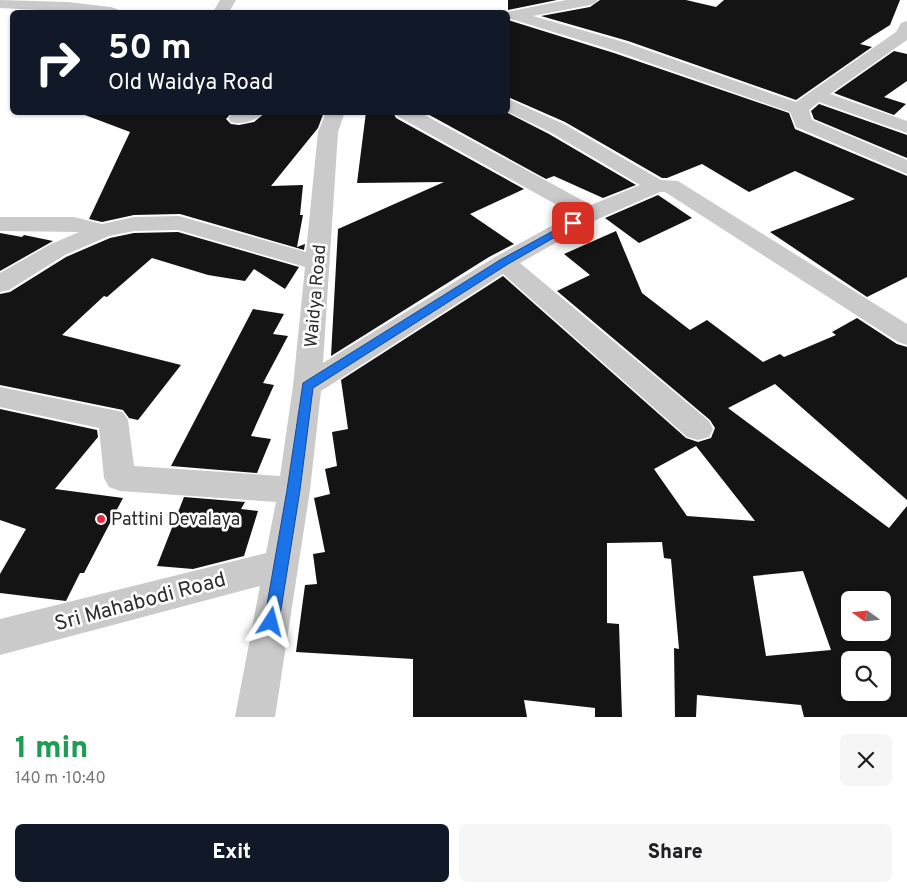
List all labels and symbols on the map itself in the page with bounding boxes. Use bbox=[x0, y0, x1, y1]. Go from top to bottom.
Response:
pin bbox=[552, 202, 594, 244]
street label: Waidya Road bbox=[301, 244, 332, 349]
place label: Pattini Devalaya bbox=[111, 509, 240, 532]
marker: Pattini Devalaya bbox=[95, 513, 107, 525]
street label: Sri Mahabodi Road bbox=[52, 567, 229, 638]
north arrow bbox=[841, 591, 891, 641]
position arrow bbox=[244, 595, 296, 647]

